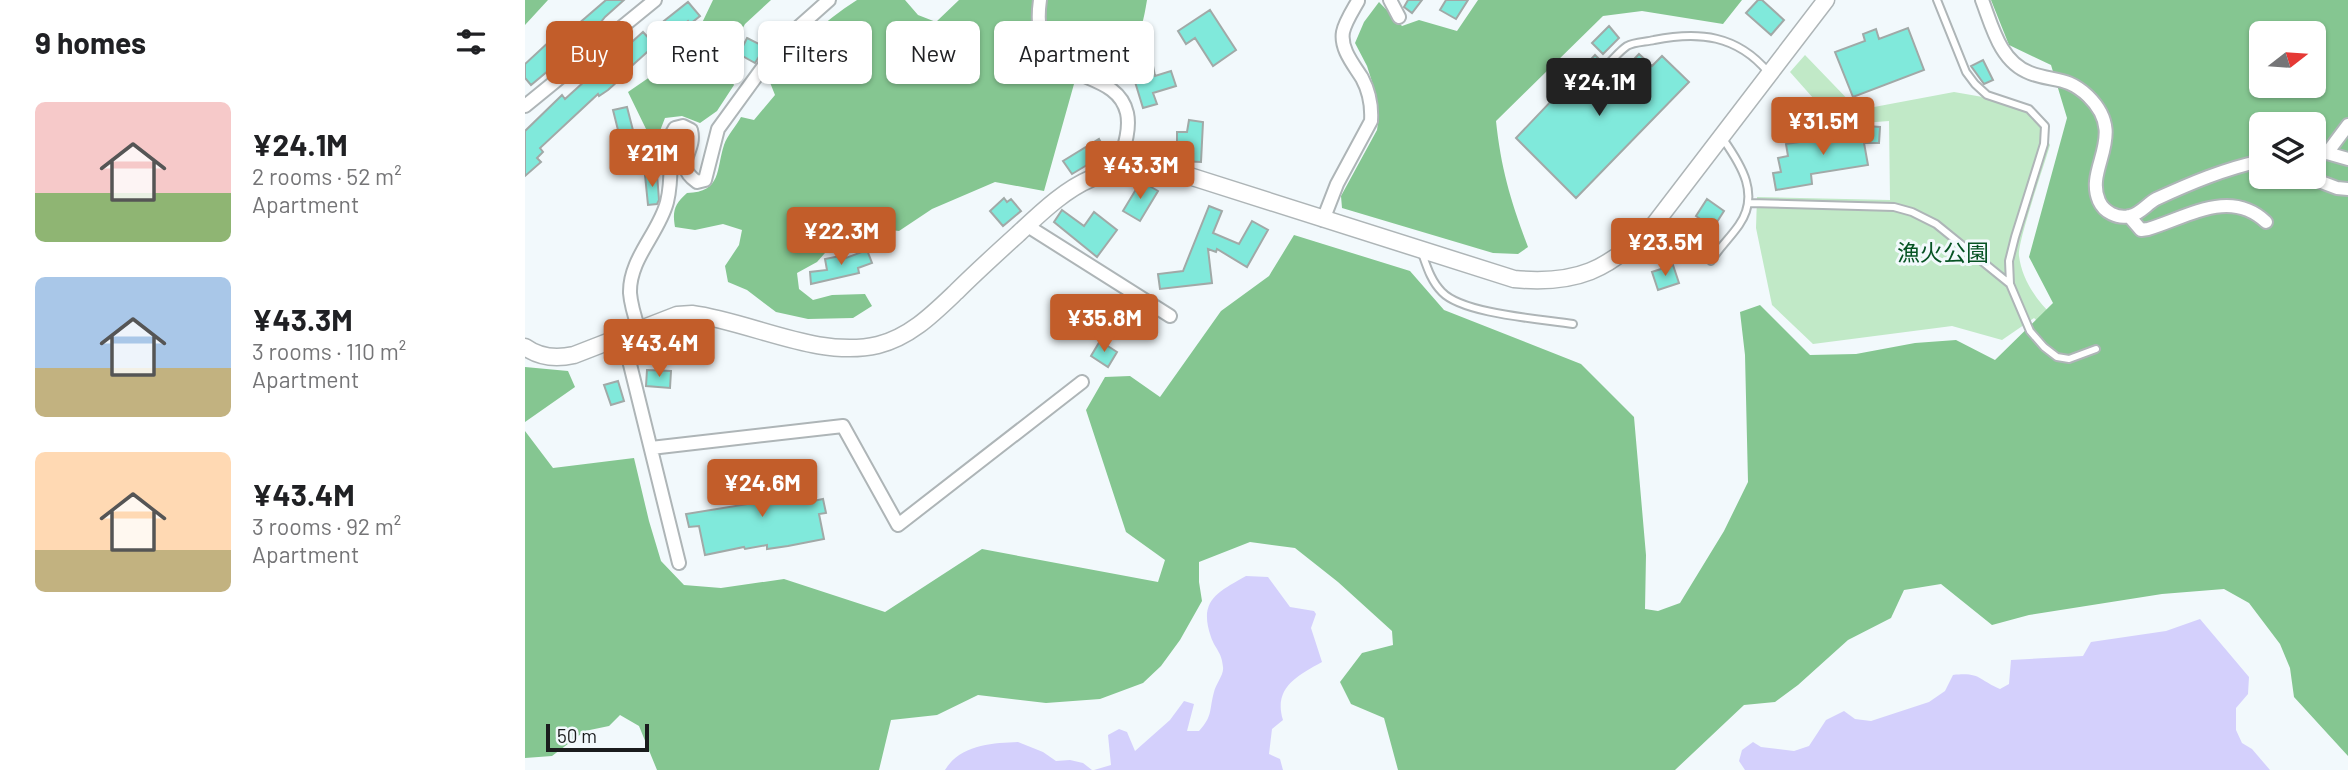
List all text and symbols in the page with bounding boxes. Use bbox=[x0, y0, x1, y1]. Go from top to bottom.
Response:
chip: Buy bbox=[546, 21, 633, 84]
chip: Rent bbox=[647, 21, 744, 84]
chip: Filters bbox=[758, 21, 872, 84]
chip: New bbox=[886, 21, 980, 84]
chip: Apartment bbox=[994, 21, 1154, 84]
north arrow bbox=[2249, 21, 2326, 98]
map controls bbox=[2249, 21, 2326, 189]
icon: filters bbox=[452, 23, 490, 61]
text: 9 homes bbox=[35, 24, 146, 60]
pin: ¥24.1M bbox=[1542, 58, 1656, 118]
text: ¥24.1M bbox=[1562, 67, 1636, 95]
pin: ¥31.5M bbox=[1766, 97, 1880, 157]
text: ¥31.5M bbox=[1787, 106, 1859, 134]
button: layers bbox=[2249, 112, 2326, 189]
text: ¥24.1M bbox=[252, 126, 348, 162]
icon: home bbox=[91, 130, 175, 214]
pin: ¥21M bbox=[611, 130, 693, 189]
text: ¥21M bbox=[625, 138, 679, 166]
pin: ¥43.3M bbox=[1083, 142, 1197, 201]
text: ¥43.3M bbox=[1101, 150, 1179, 178]
text: 2 rooms · 52 m² bbox=[252, 162, 402, 190]
text: Apartment bbox=[252, 190, 359, 218]
pin: ¥22.3M bbox=[784, 208, 898, 267]
text: ¥22.3M bbox=[803, 216, 879, 244]
pin: ¥23.5M bbox=[1608, 218, 1722, 278]
text: ¥23.5M bbox=[1627, 227, 1703, 255]
park label: 漁火公園 bbox=[1897, 238, 1989, 266]
pin: ¥35.8M bbox=[1047, 294, 1161, 354]
text: ¥43.3M bbox=[252, 301, 353, 337]
text: ¥35.8M bbox=[1066, 303, 1142, 331]
icon: home bbox=[91, 305, 175, 389]
pin: ¥43.4M bbox=[602, 320, 716, 379]
text: ¥43.4M bbox=[620, 328, 698, 356]
text: 3 rooms · 110 m² bbox=[252, 337, 406, 365]
text: Apartment bbox=[252, 365, 359, 393]
pin: ¥24.6M bbox=[705, 460, 819, 519]
text: ¥24.6M bbox=[723, 468, 801, 496]
text: ¥43.4M bbox=[252, 476, 355, 512]
icon: home bbox=[91, 480, 175, 564]
text: 3 rooms · 92 m² bbox=[252, 512, 401, 540]
text: Apartment bbox=[252, 540, 359, 568]
scale bar bbox=[546, 721, 649, 753]
text: 50 m bbox=[557, 724, 597, 747]

